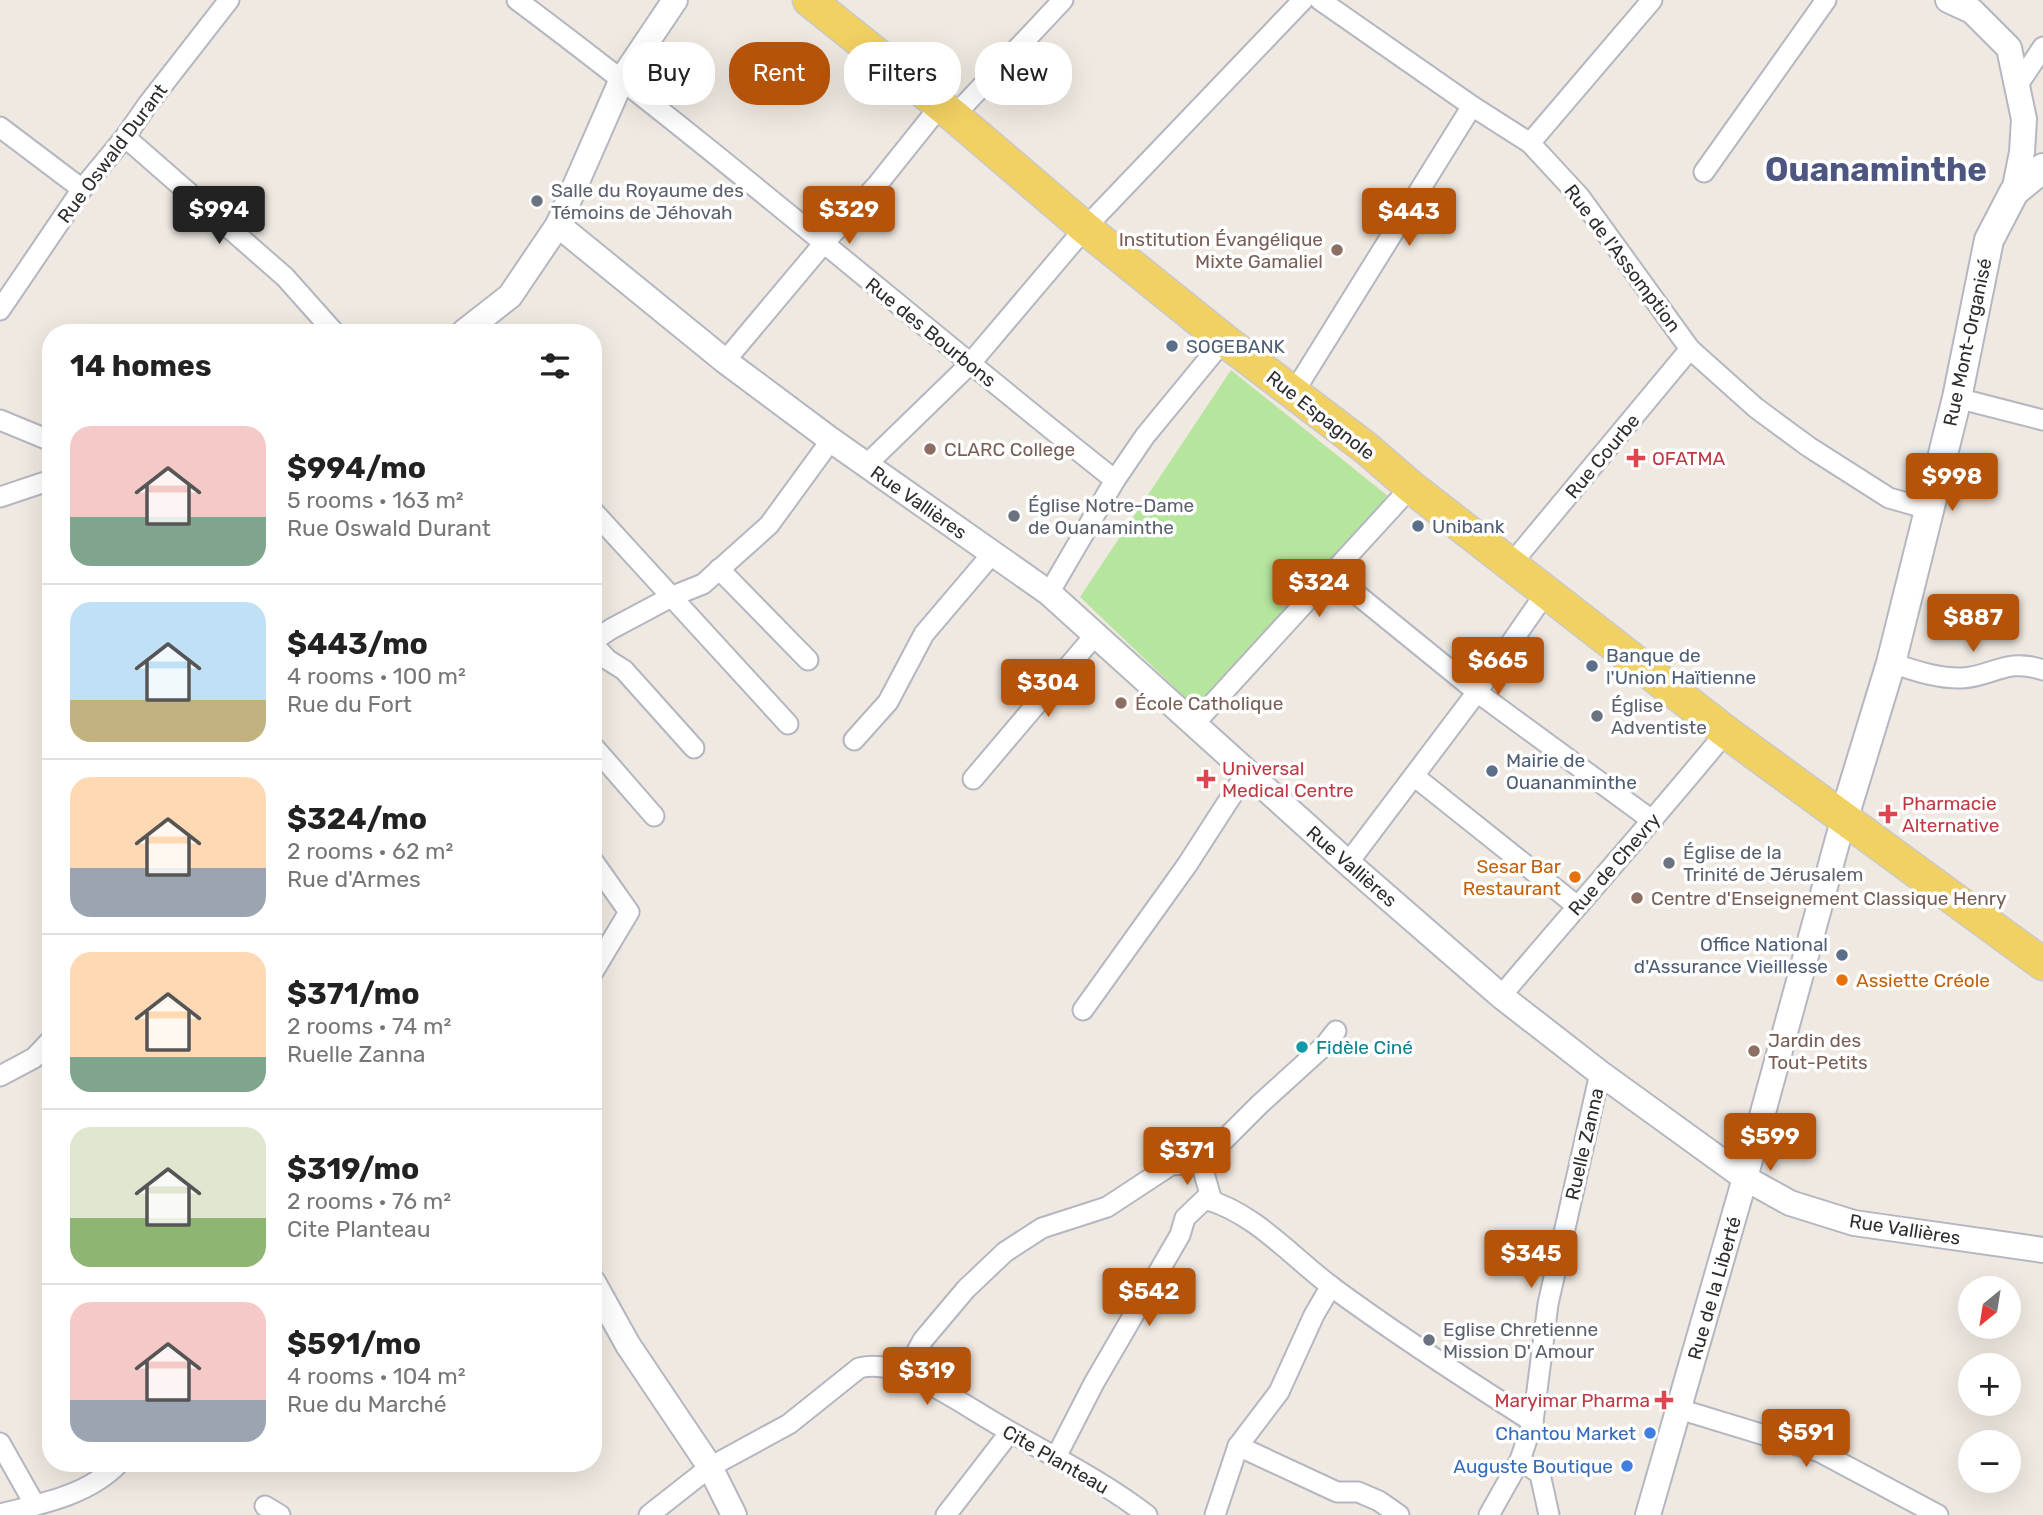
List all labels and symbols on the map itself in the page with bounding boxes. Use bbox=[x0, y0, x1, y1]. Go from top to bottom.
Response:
street label: Rue Oswald Durant bbox=[53, 79, 173, 227]
district label: Ouanaminthe bbox=[1765, 150, 1987, 189]
place label: Salle du Royaume des Témoins de Jéhovah bbox=[551, 179, 744, 224]
street label: Rue de l'Assomption bbox=[1560, 180, 1686, 337]
pin: $994 bbox=[178, 187, 260, 246]
pin: $329 bbox=[808, 187, 890, 246]
pin: $443 bbox=[1368, 188, 1450, 248]
marker: Salle du Royaume des Témoins de Jéhovah bbox=[529, 193, 545, 209]
place label: Institution Évangélique Mixte Gamaliel bbox=[1119, 228, 1323, 273]
marker: Institution Évangélique Mixte Gamaliel bbox=[1329, 242, 1345, 258]
street label: Rue Mont-Organisé bbox=[1938, 256, 1997, 428]
street label: Rue des Bourbons bbox=[861, 273, 1001, 392]
place label: SOGEBANK bbox=[1186, 335, 1286, 358]
marker: SOGEBANK bbox=[1164, 338, 1180, 354]
street label: Rue Espagnole bbox=[1262, 366, 1379, 465]
street label: Rue Courbe bbox=[1560, 409, 1644, 503]
place label: CLARC College bbox=[944, 438, 1075, 461]
marker: CLARC College bbox=[922, 441, 938, 457]
place label: OFATMA bbox=[1652, 447, 1726, 470]
marker: OFATMA bbox=[1626, 448, 1646, 468]
pin: $998 bbox=[1911, 454, 1993, 513]
street label: Rue Vallières bbox=[866, 461, 971, 544]
place label: Église Notre-Dame de Ouanaminthe bbox=[1028, 494, 1194, 539]
marker: Église Notre-Dame de Ouanaminthe bbox=[1006, 508, 1022, 524]
place label: Unibank bbox=[1432, 515, 1505, 538]
marker: Unibank bbox=[1410, 518, 1426, 534]
pin: $324 bbox=[1278, 560, 1360, 619]
pin: $887 bbox=[1932, 594, 2014, 654]
pin: $665 bbox=[1457, 638, 1539, 697]
place label: Banque de l'Union Haïtienne bbox=[1606, 644, 1756, 689]
marker: Banque de l'Union Haïtienne bbox=[1584, 658, 1600, 674]
pin: $304 bbox=[1007, 660, 1089, 719]
place label: École Catholique bbox=[1135, 692, 1283, 715]
place label: Église Adventiste bbox=[1611, 694, 1707, 739]
marker: École Catholique bbox=[1113, 695, 1129, 711]
marker: Église Adventiste bbox=[1589, 708, 1605, 724]
place label: Mairie de Ouananminthe bbox=[1506, 749, 1637, 794]
place label: Universal Medical Centre bbox=[1222, 757, 1354, 802]
marker: Mairie de Ouananminthe bbox=[1484, 763, 1500, 779]
marker: Universal Medical Centre bbox=[1196, 769, 1216, 789]
place label: Pharmacie Alternative bbox=[1902, 792, 1999, 837]
marker: Pharmacie Alternative bbox=[1880, 806, 1896, 822]
street label: Rue de Chevry bbox=[1564, 808, 1665, 920]
street label: Rue Vallières bbox=[1302, 821, 1402, 912]
place label: Église de la Trinité de Jérusalem bbox=[1683, 841, 1863, 886]
place label: Sesar Bar Restaurant bbox=[1463, 855, 1562, 900]
marker: Église de la Trinité de Jérusalem bbox=[1661, 855, 1677, 871]
marker: Sesar Bar Restaurant bbox=[1567, 869, 1583, 885]
place label: Centre d'Enseignement Classique Henry bbox=[1651, 887, 2007, 910]
marker: Centre d'Enseignement Classique Henry bbox=[1629, 890, 1645, 906]
place label: Office National d'Assurance Vieillesse bbox=[1634, 933, 1828, 978]
marker: Office National d'Assurance Vieillesse bbox=[1834, 947, 1850, 963]
place label: Assiette Créole bbox=[1856, 969, 1990, 992]
marker: Assiette Créole bbox=[1834, 972, 1850, 988]
place label: Jardin des Tout-Petits bbox=[1768, 1029, 1868, 1074]
place label: Fidèle Ciné bbox=[1316, 1036, 1413, 1059]
marker: Fidèle Ciné bbox=[1294, 1039, 1310, 1055]
marker: Jardin des Tout-Petits bbox=[1746, 1043, 1762, 1059]
street label: Ruelle Zanna bbox=[1560, 1086, 1609, 1202]
pin: $599 bbox=[1729, 1114, 1811, 1173]
pin: $371 bbox=[1146, 1128, 1228, 1187]
street label: Rue Vallières bbox=[1848, 1209, 1962, 1250]
street label: Rue de la Liberté bbox=[1683, 1214, 1746, 1362]
pin: $345 bbox=[1490, 1230, 1572, 1290]
pin: $542 bbox=[1108, 1268, 1190, 1328]
north arrow bbox=[1958, 1276, 2021, 1339]
place label: Eglise Chretienne Mission D' Amour bbox=[1443, 1318, 1598, 1363]
marker: Eglise Chretienne Mission D' Amour bbox=[1421, 1332, 1437, 1348]
pin: $319 bbox=[886, 1348, 968, 1407]
place label: Maryimar Pharma bbox=[1494, 1389, 1650, 1412]
marker: Maryimar Pharma bbox=[1656, 1392, 1672, 1408]
pin: $591 bbox=[1765, 1410, 1847, 1469]
street label: Cite Planteau bbox=[999, 1420, 1113, 1499]
place label: Chantou Market bbox=[1495, 1422, 1637, 1445]
marker: Chantou Market bbox=[1642, 1425, 1658, 1441]
place label: Auguste Boutique bbox=[1453, 1455, 1613, 1478]
marker: Auguste Boutique bbox=[1619, 1458, 1635, 1474]

